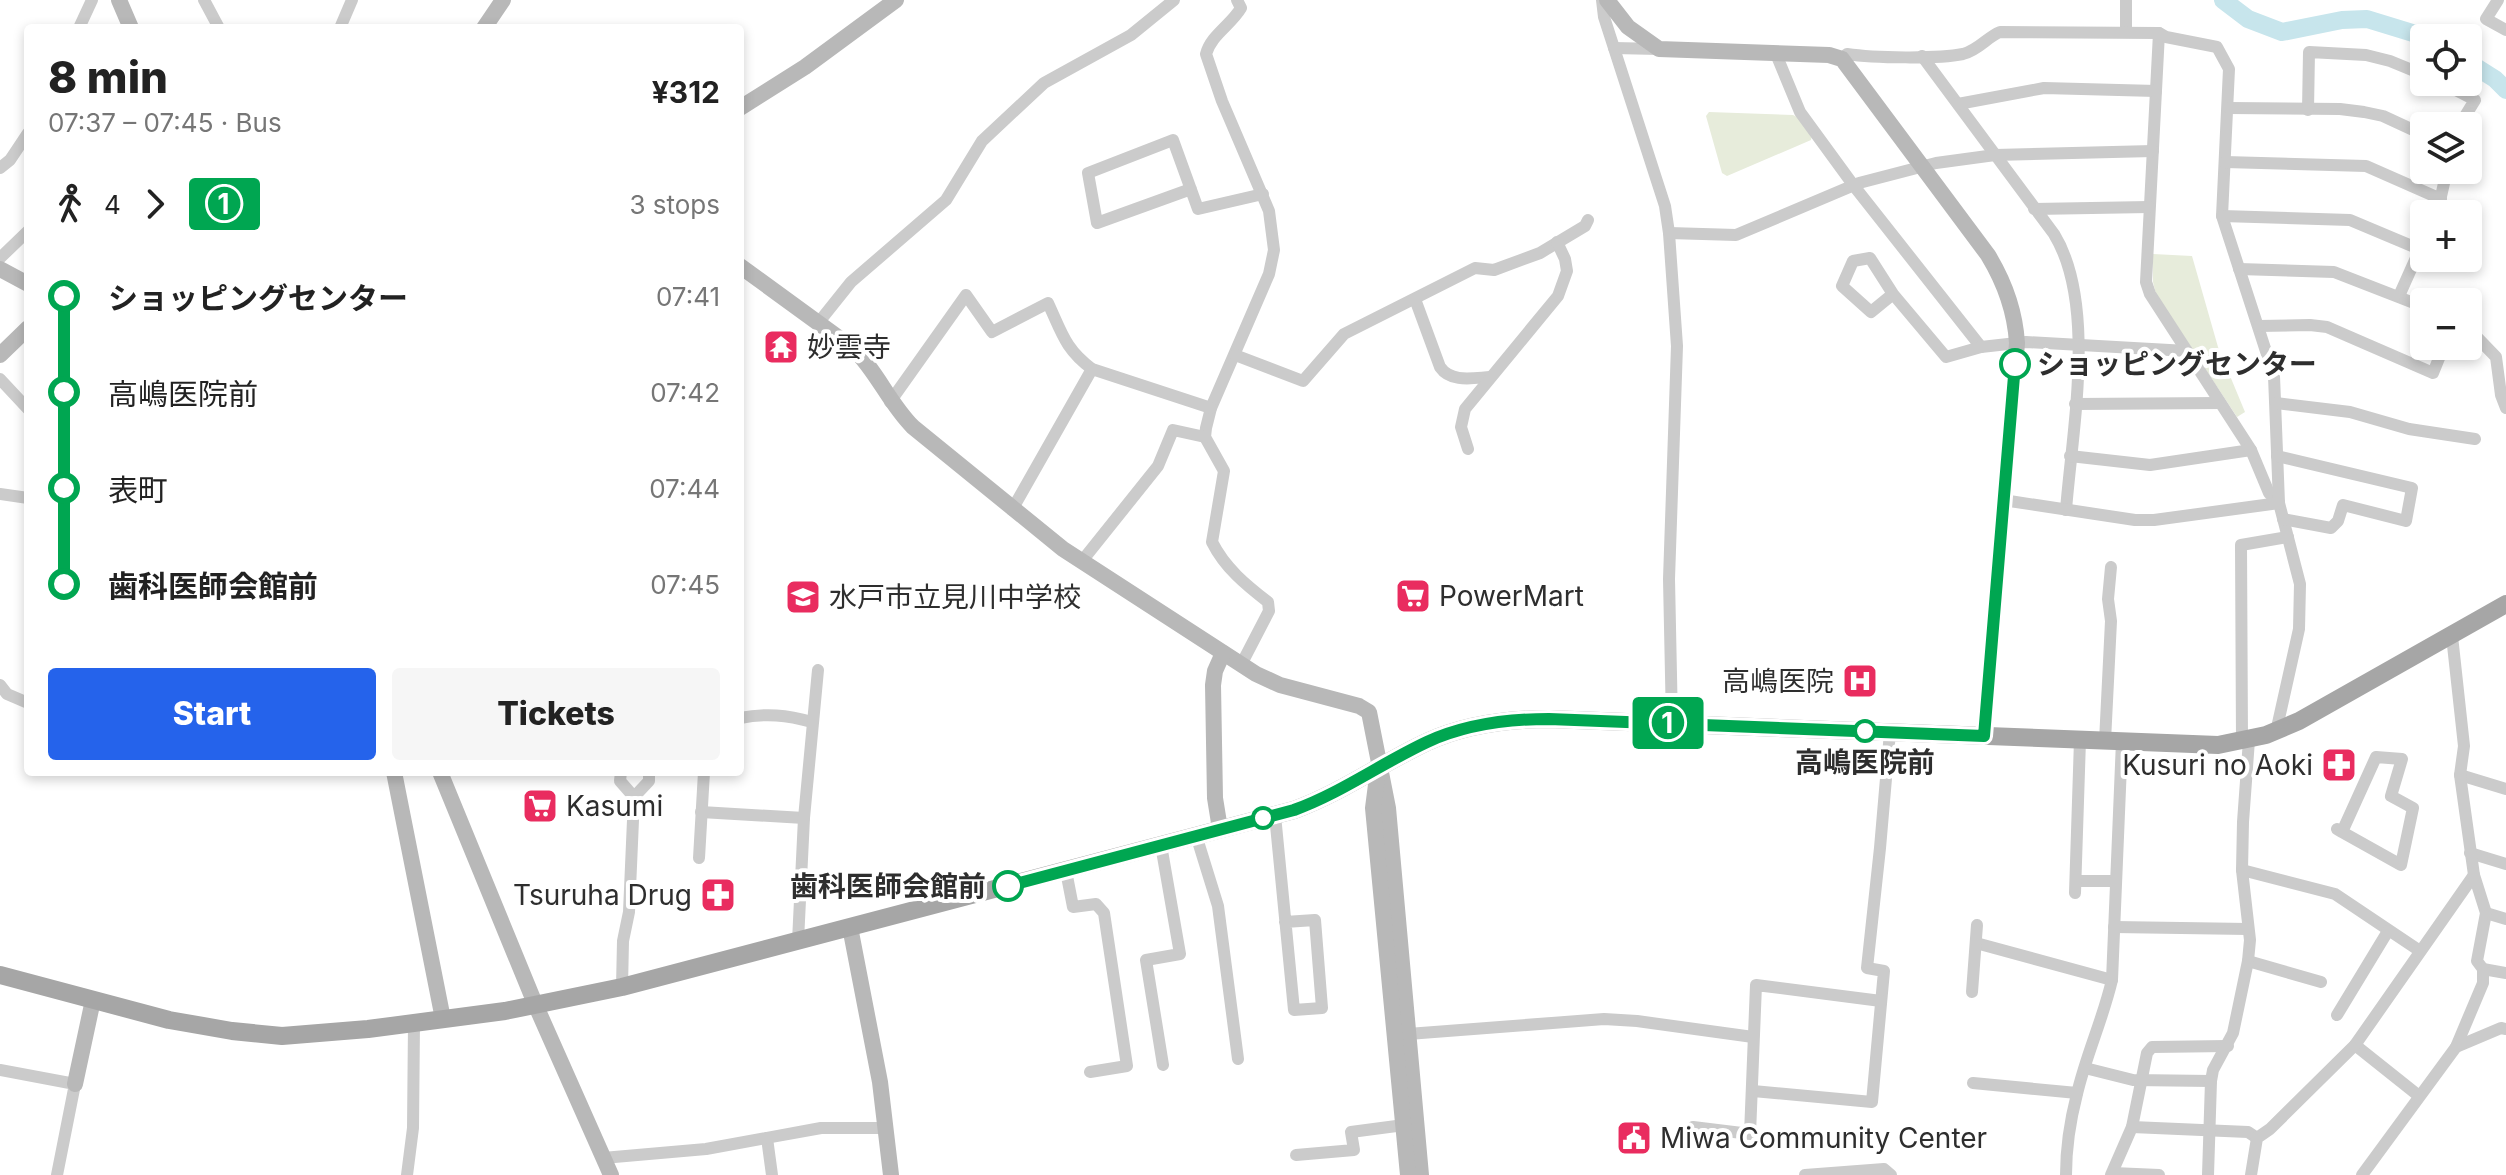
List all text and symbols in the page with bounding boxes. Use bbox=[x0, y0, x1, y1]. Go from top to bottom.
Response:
map controls bbox=[2410, 24, 2482, 360]
button: locate bbox=[2410, 24, 2482, 96]
text: 8 min bbox=[48, 50, 168, 104]
text: ¥312 bbox=[652, 74, 720, 110]
text: 07:37 – 07:45 · Bus bbox=[48, 107, 282, 138]
button: layers bbox=[2410, 112, 2482, 184]
icon: walk bbox=[48, 182, 92, 226]
icon: forward bbox=[133, 182, 177, 226]
text: ① bbox=[205, 187, 244, 221]
text: 4 bbox=[104, 189, 121, 220]
text: 3 stops bbox=[629, 189, 720, 220]
button: + bbox=[2410, 200, 2482, 272]
text: ショッピングセンター bbox=[108, 280, 408, 316]
text: 07:41 bbox=[656, 281, 720, 312]
button: − bbox=[2410, 288, 2482, 360]
temple icon: 妙雲寺 bbox=[762, 328, 800, 366]
place label: 妙雲寺 bbox=[807, 330, 891, 364]
place label: ショッピングセンター bbox=[2037, 347, 2317, 381]
marker: ショッピングセンター bbox=[2000, 349, 2030, 379]
text: 高嶋医院前 bbox=[108, 376, 258, 412]
text: 07:42 bbox=[650, 377, 720, 408]
text: 表町 bbox=[108, 472, 168, 508]
text: 07:44 bbox=[649, 473, 720, 504]
text: 歯科医師会館前 bbox=[108, 568, 318, 604]
text: 07:45 bbox=[650, 569, 720, 600]
supermarket icon: PowerMart bbox=[1394, 577, 1432, 615]
school or university icon: 水戸市立見川中学校 bbox=[784, 578, 822, 616]
place label: PowerMart bbox=[1439, 579, 1584, 613]
place label: 水戸市立見川中学校 bbox=[829, 580, 1081, 614]
hospital icon: 高嶋医院 bbox=[1841, 662, 1879, 700]
place label: 高嶋医院 bbox=[1722, 664, 1834, 698]
button: Start bbox=[48, 668, 376, 760]
button: Tickets bbox=[392, 668, 720, 760]
line badge: ① bbox=[1642, 697, 1694, 749]
text: ① bbox=[1649, 706, 1687, 740]
marker: 高嶋医院前 bbox=[1854, 720, 1876, 742]
place label: 高嶋医院前 bbox=[1795, 745, 1935, 779]
pharmacy icon: Kusuri no Aoki bbox=[2320, 746, 2358, 784]
place label: Kusuri no Aoki bbox=[2122, 748, 2313, 782]
supermarket icon: Kasumi bbox=[521, 787, 559, 825]
place label: Kasumi bbox=[566, 789, 663, 823]
unlabelled marker bbox=[1252, 807, 1274, 829]
place label: 歯科医師会館前 bbox=[790, 869, 986, 903]
marker: 歯科医師会館前 bbox=[993, 871, 1023, 901]
pharmacy icon: Tsuruha Drug bbox=[699, 876, 737, 914]
place label: Tsuruha Drug bbox=[513, 878, 692, 912]
public building icon: Miwa Community Center bbox=[1615, 1119, 1653, 1157]
place label: Miwa Community Center bbox=[1660, 1121, 1987, 1155]

